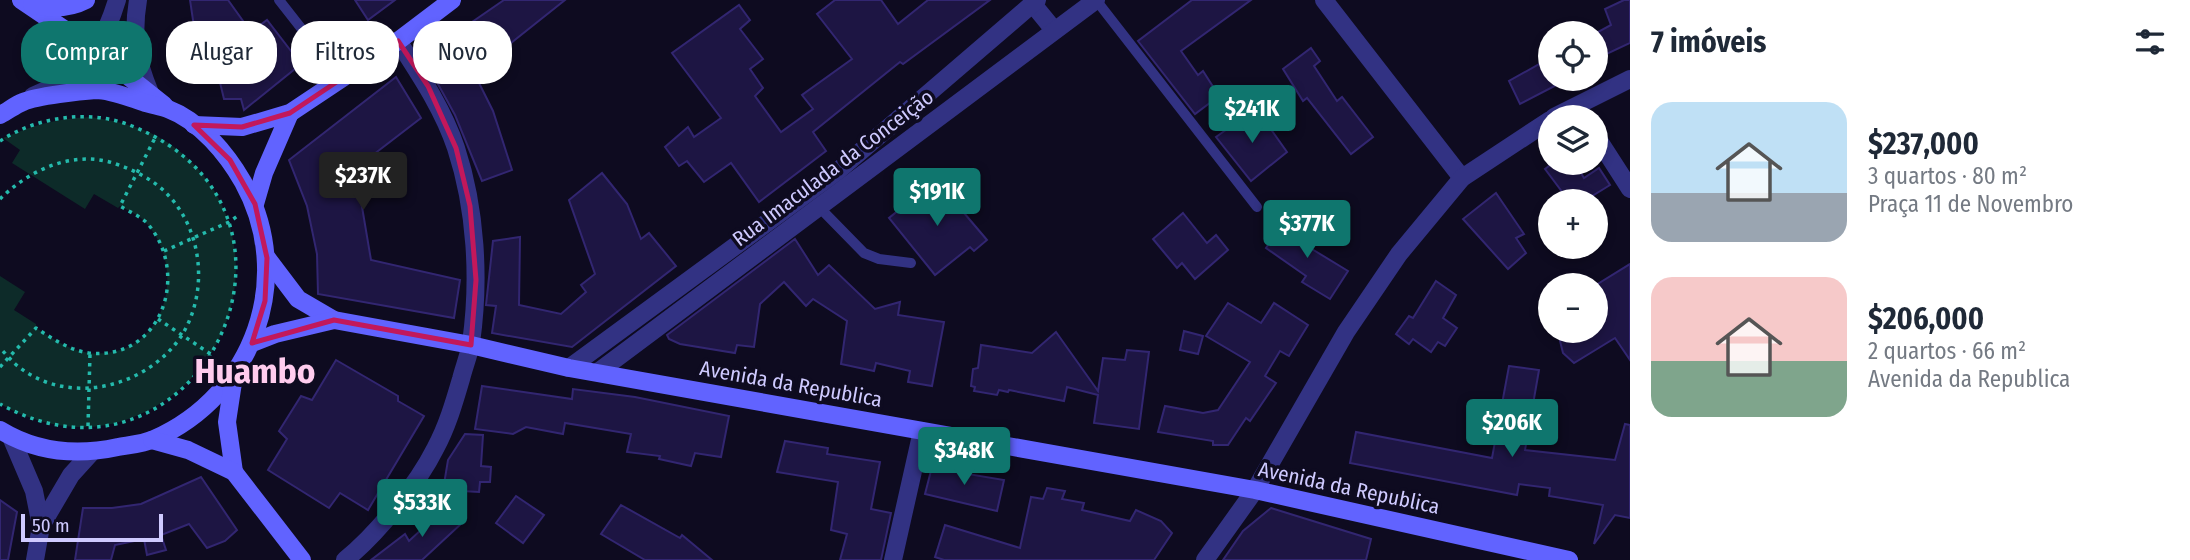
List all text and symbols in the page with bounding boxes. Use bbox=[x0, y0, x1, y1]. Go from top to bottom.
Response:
chip: Comprar bbox=[21, 21, 152, 84]
chip: Alugar bbox=[166, 21, 277, 84]
chip: Filtros bbox=[291, 21, 399, 84]
chip: Novo bbox=[413, 21, 512, 84]
map controls bbox=[1538, 21, 1608, 343]
button: locate bbox=[1538, 21, 1608, 91]
icon: filters bbox=[2131, 23, 2169, 61]
text: 7 imóveis bbox=[1651, 24, 1766, 60]
street label: Rua Imaculada da Conceição bbox=[727, 84, 939, 252]
pin: $241K bbox=[1203, 86, 1301, 145]
text: $241K bbox=[1225, 94, 1279, 122]
button: layers bbox=[1538, 105, 1608, 175]
text: $237,000 bbox=[1868, 126, 1979, 162]
icon: home bbox=[1707, 130, 1791, 214]
pin: $237K bbox=[314, 152, 412, 212]
text: $237K bbox=[335, 161, 391, 189]
text: 3 quartos · 80 m² bbox=[1868, 162, 2027, 190]
pin: $191K bbox=[888, 168, 986, 228]
text: $191K bbox=[910, 177, 965, 205]
button: + bbox=[1538, 189, 1608, 259]
text: Praça 11 de Novembro bbox=[1868, 190, 2073, 218]
pin: $377K bbox=[1258, 201, 1356, 260]
text: $377K bbox=[1279, 209, 1335, 237]
button: − bbox=[1538, 273, 1608, 343]
text: $206,000 bbox=[1868, 301, 1984, 337]
icon: home bbox=[1707, 305, 1791, 389]
text: 2 quartos · 66 m² bbox=[1868, 337, 2026, 365]
district label: Huambo bbox=[194, 350, 316, 392]
street label: Avenida da Republica bbox=[698, 355, 884, 413]
text: Avenida da Republica bbox=[1868, 365, 2070, 393]
pin: $206K bbox=[1463, 400, 1561, 459]
text: $206K bbox=[1482, 408, 1542, 436]
pin: $348K bbox=[915, 428, 1013, 487]
text: $348K bbox=[934, 436, 994, 464]
street label: Avenida da Republica bbox=[1256, 456, 1442, 520]
pin: $533K bbox=[373, 480, 471, 539]
text: $533K bbox=[393, 488, 451, 516]
scale bar bbox=[21, 511, 163, 543]
text: 50 m bbox=[32, 514, 70, 537]

